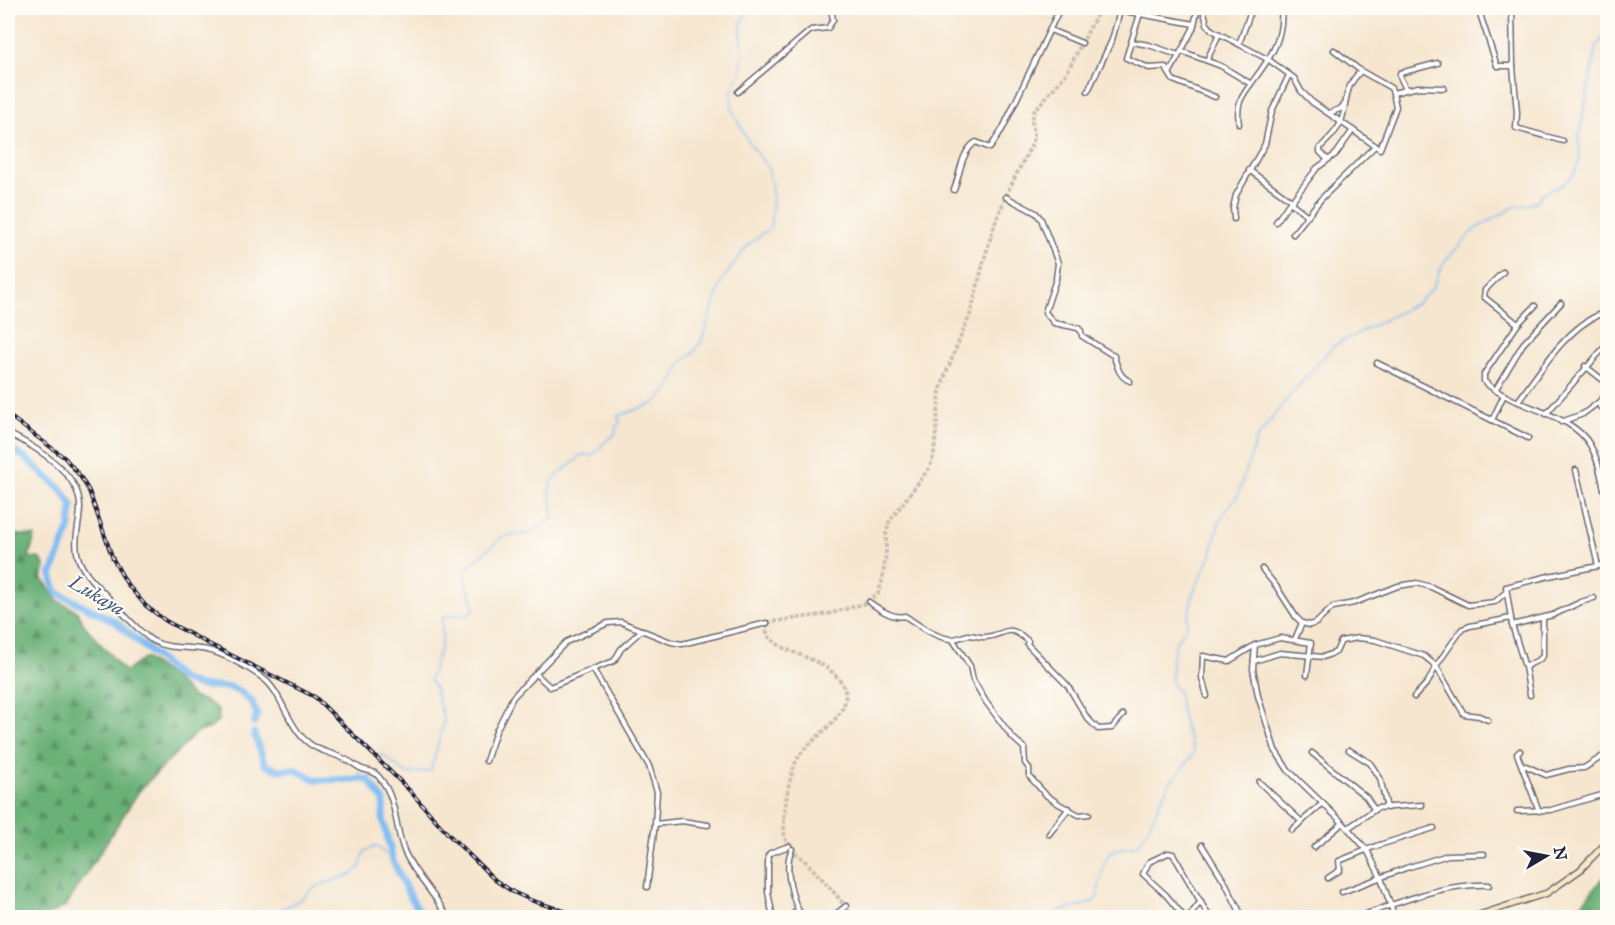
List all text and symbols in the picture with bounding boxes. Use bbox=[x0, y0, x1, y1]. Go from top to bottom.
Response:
water label: Lukaya bbox=[64, 569, 129, 620]
north arrow bbox=[1516, 826, 1576, 886]
text: N bbox=[1550, 845, 1571, 862]

